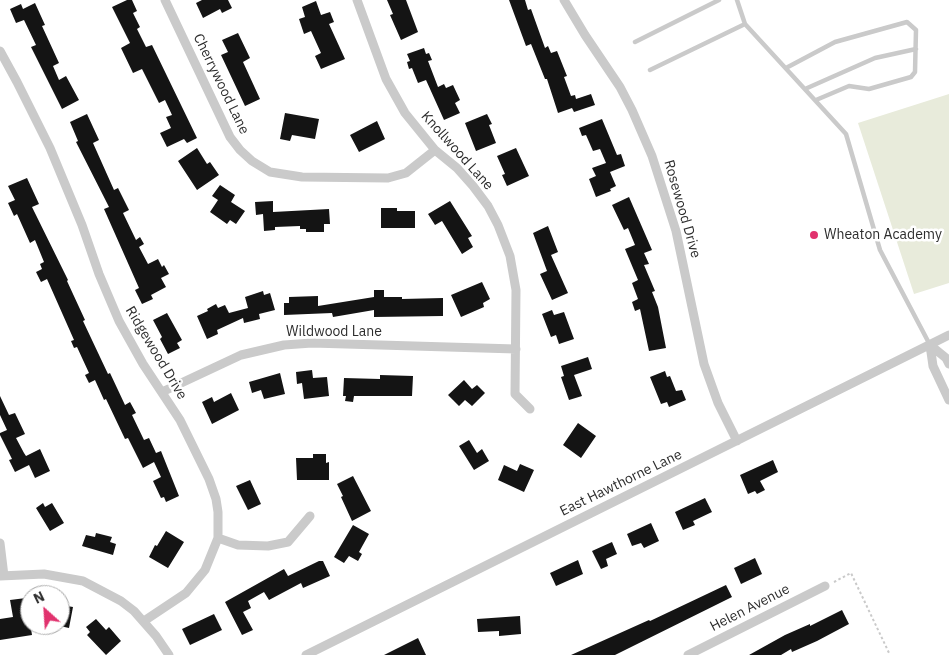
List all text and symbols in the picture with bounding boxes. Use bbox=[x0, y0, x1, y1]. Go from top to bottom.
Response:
street label: Cherrywood Lane bbox=[189, 31, 253, 137]
street label: Knollwood Lane bbox=[417, 108, 497, 194]
street label: Rosewood Drive bbox=[660, 158, 704, 260]
place label: Wheaton Academy bbox=[824, 227, 942, 243]
marker: Wheaton Academy bbox=[808, 229, 820, 241]
street label: Ridgewood Drive bbox=[122, 303, 190, 403]
street label: Wildwood Lane bbox=[286, 324, 382, 340]
street label: East Hawthorne Lane bbox=[557, 446, 685, 520]
street label: Helen Avenue bbox=[707, 581, 793, 635]
north arrow bbox=[20, 585, 70, 635]
text: N bbox=[30, 587, 47, 608]

